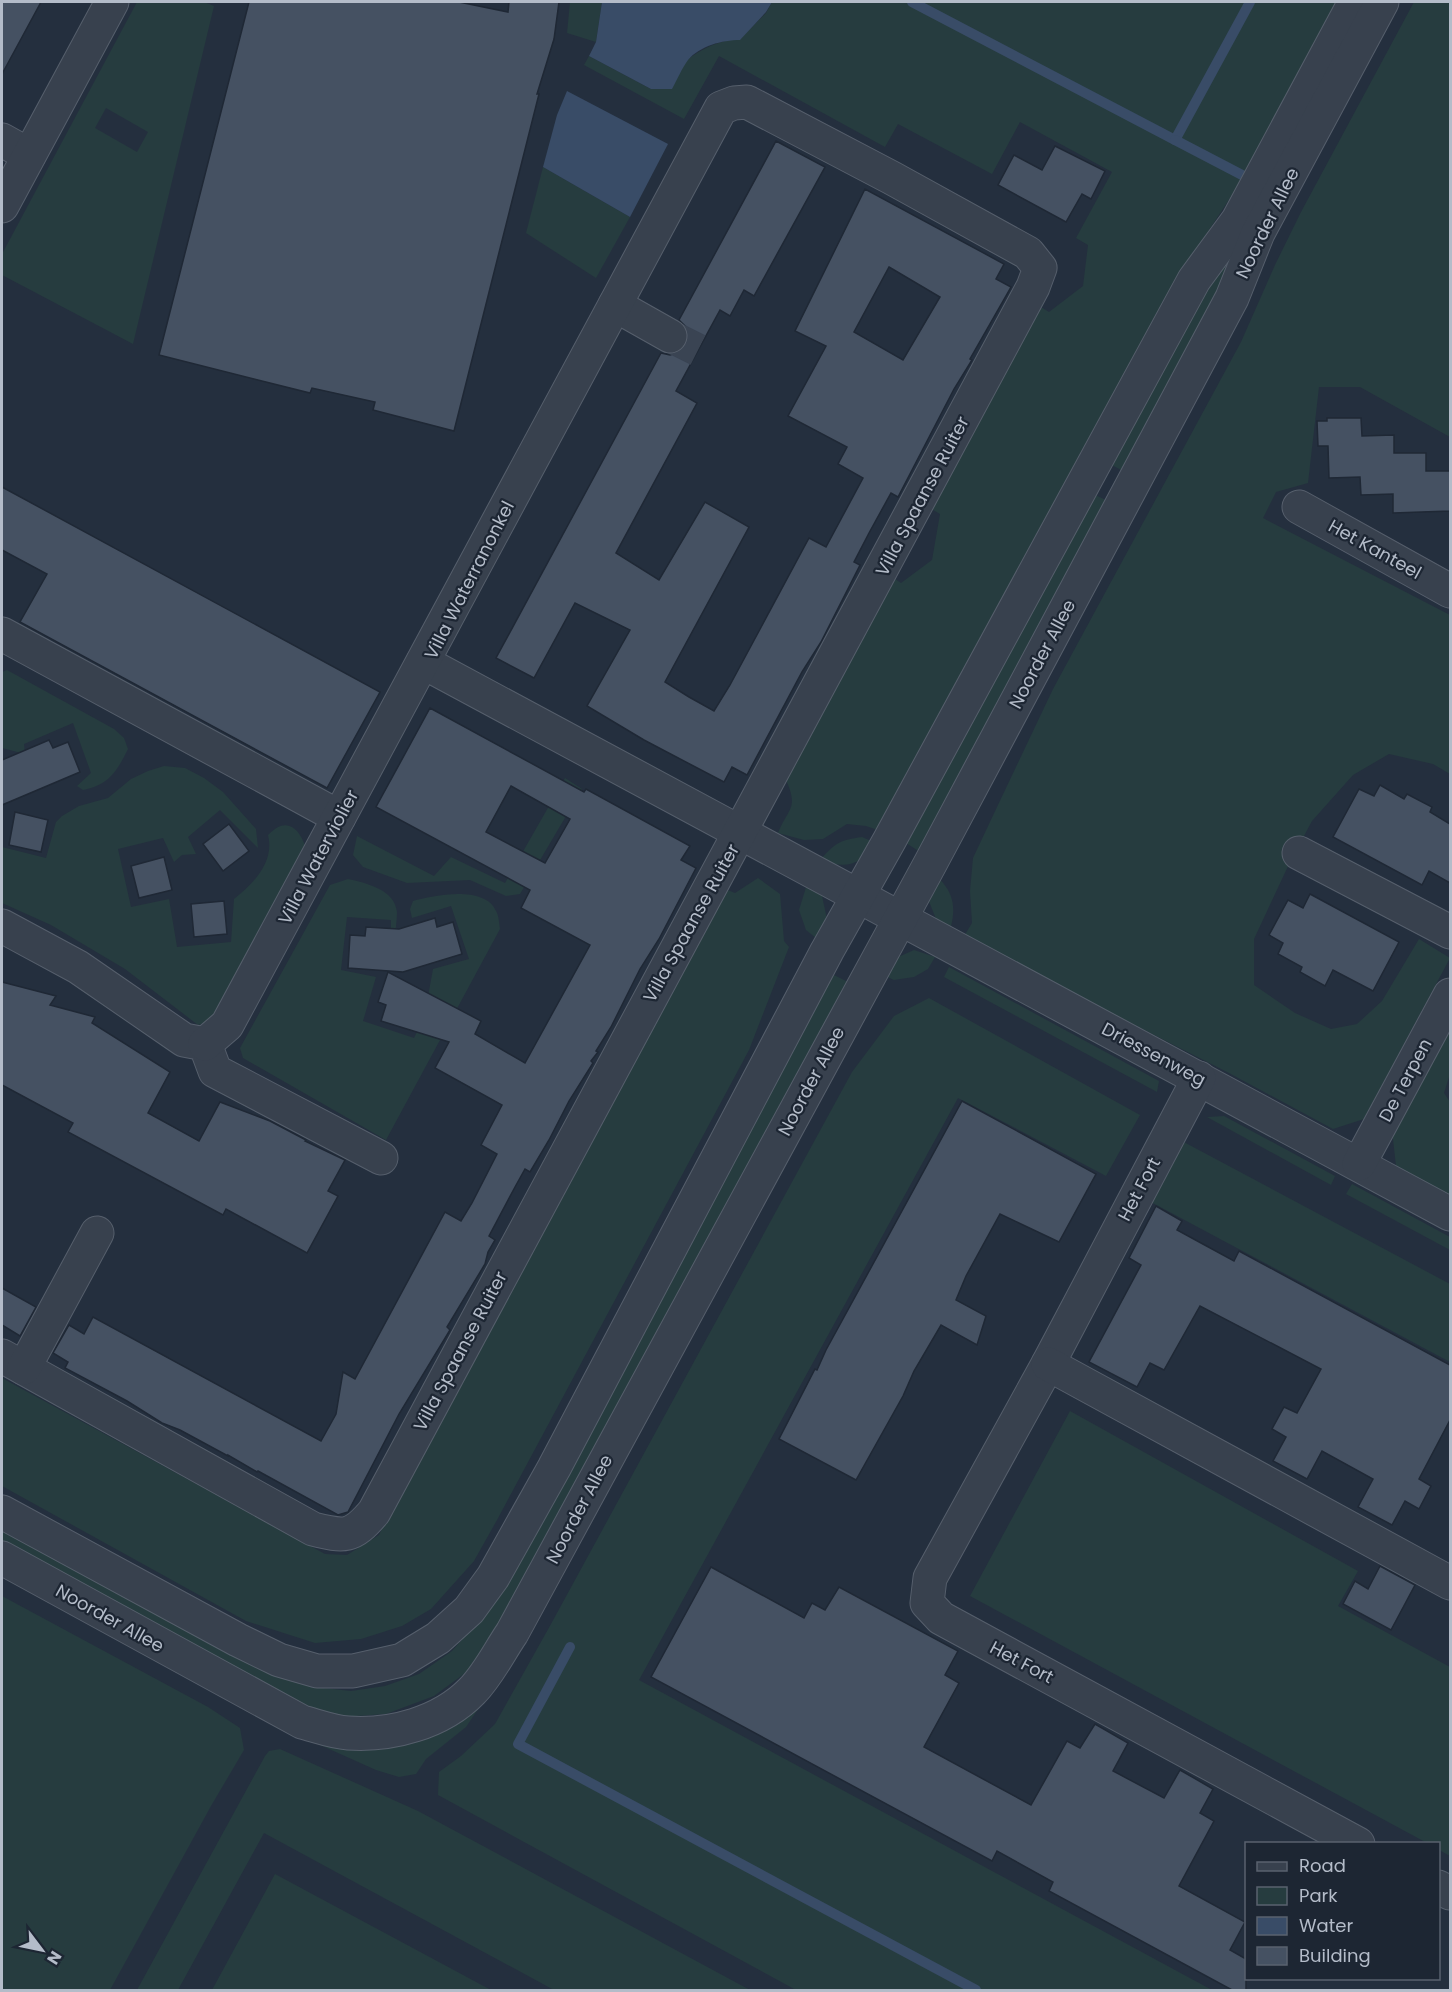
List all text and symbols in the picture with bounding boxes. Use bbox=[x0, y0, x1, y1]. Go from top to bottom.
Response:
street label: Noorder Allee bbox=[1229, 163, 1305, 283]
street label: Villa Spaanse Ruiter bbox=[869, 411, 975, 580]
street label: Villa Waterranonkel bbox=[418, 496, 520, 664]
street label: Het Kanteel bbox=[1324, 513, 1426, 585]
street label: Noorder Allee bbox=[1003, 595, 1081, 713]
street label: Villa Waterviolier bbox=[272, 785, 364, 929]
street label: Villa Spaanse Ruiter bbox=[637, 839, 745, 1007]
street label: Driessenweg bbox=[1098, 1016, 1210, 1092]
street label: Noorder Allee bbox=[772, 1022, 850, 1140]
street label: De Terpen bbox=[1373, 1034, 1437, 1126]
street label: Het Fort bbox=[1112, 1153, 1166, 1225]
street label: Villa Spaanse Ruiter bbox=[407, 1266, 513, 1435]
street label: Noorder Allee bbox=[540, 1450, 618, 1568]
street label: Noorder Allee bbox=[51, 1578, 169, 1658]
street label: Het Fort bbox=[986, 1635, 1058, 1689]
legend bbox=[1245, 1842, 1440, 1980]
text: Road bbox=[1299, 1853, 1346, 1878]
text: Park bbox=[1299, 1883, 1338, 1908]
text: Water bbox=[1299, 1913, 1353, 1938]
north arrow bbox=[12, 1920, 72, 1980]
text: Building bbox=[1299, 1943, 1371, 1968]
text: N bbox=[41, 1946, 67, 1969]

